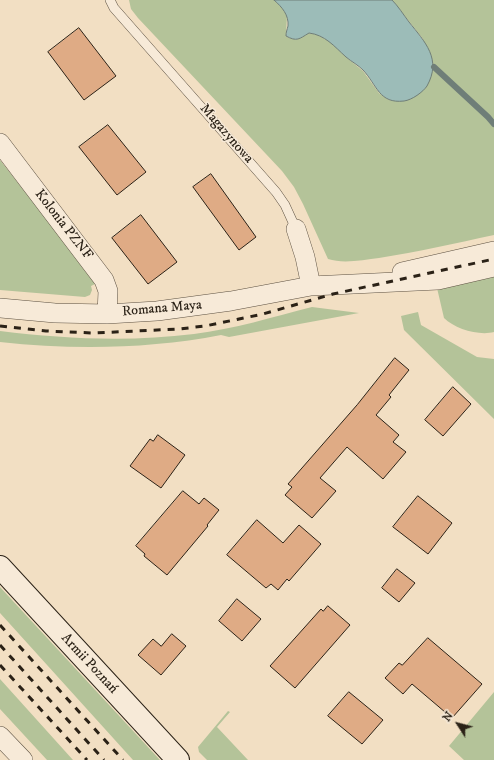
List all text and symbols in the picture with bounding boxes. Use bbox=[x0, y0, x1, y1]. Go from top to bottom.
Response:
street label: Magazynowa bbox=[196, 101, 256, 167]
street label: Kolonia PZNF bbox=[30, 187, 96, 263]
street label: Romana Maya bbox=[121, 297, 203, 321]
street label: Armii Poznań bbox=[57, 630, 121, 698]
north arrow bbox=[438, 704, 478, 744]
text: N bbox=[440, 709, 457, 725]

